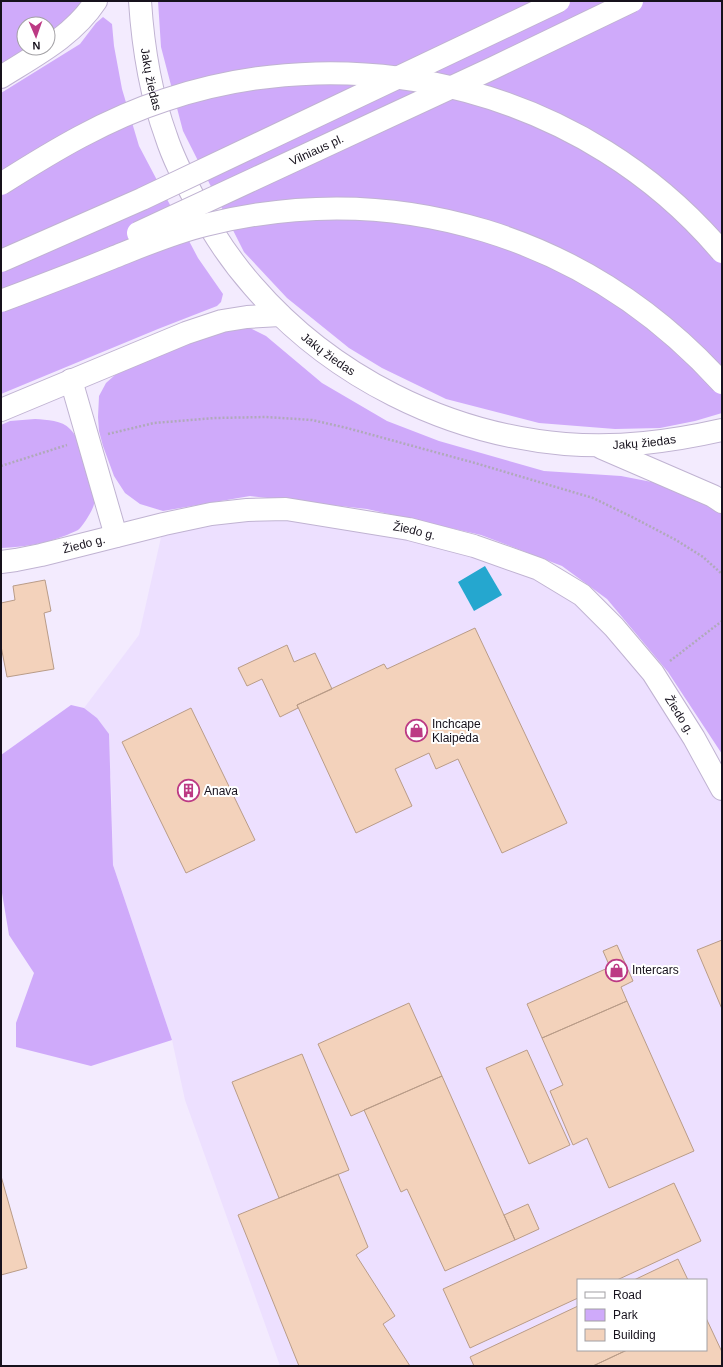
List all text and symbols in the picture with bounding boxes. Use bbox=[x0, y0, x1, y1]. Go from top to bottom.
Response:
north arrow bbox=[16, 16, 56, 56]
text: N bbox=[32, 40, 41, 52]
street label: Jakų žiedas bbox=[138, 47, 164, 112]
street label: Vilniaus pl. bbox=[287, 131, 346, 169]
street label: Jakų žiedas bbox=[298, 330, 358, 378]
street label: Jakų žiedas bbox=[612, 432, 677, 452]
street label: Žiedo g. bbox=[392, 519, 437, 543]
street label: Žiedo g. bbox=[61, 532, 107, 556]
street label: Žiedo g. bbox=[662, 692, 697, 737]
place label: Inchcape Klaipėda bbox=[432, 717, 481, 745]
shop icon: Inchcape Klaipėda bbox=[403, 718, 429, 744]
building icon: Anava bbox=[175, 778, 201, 804]
place label: Anava bbox=[204, 784, 238, 798]
shop icon: Intercars bbox=[604, 957, 630, 983]
place label: Intercars bbox=[632, 963, 679, 977]
legend bbox=[577, 1279, 707, 1351]
text: Road bbox=[613, 1288, 642, 1302]
text: Park bbox=[613, 1308, 639, 1322]
text: Building bbox=[613, 1328, 656, 1342]

